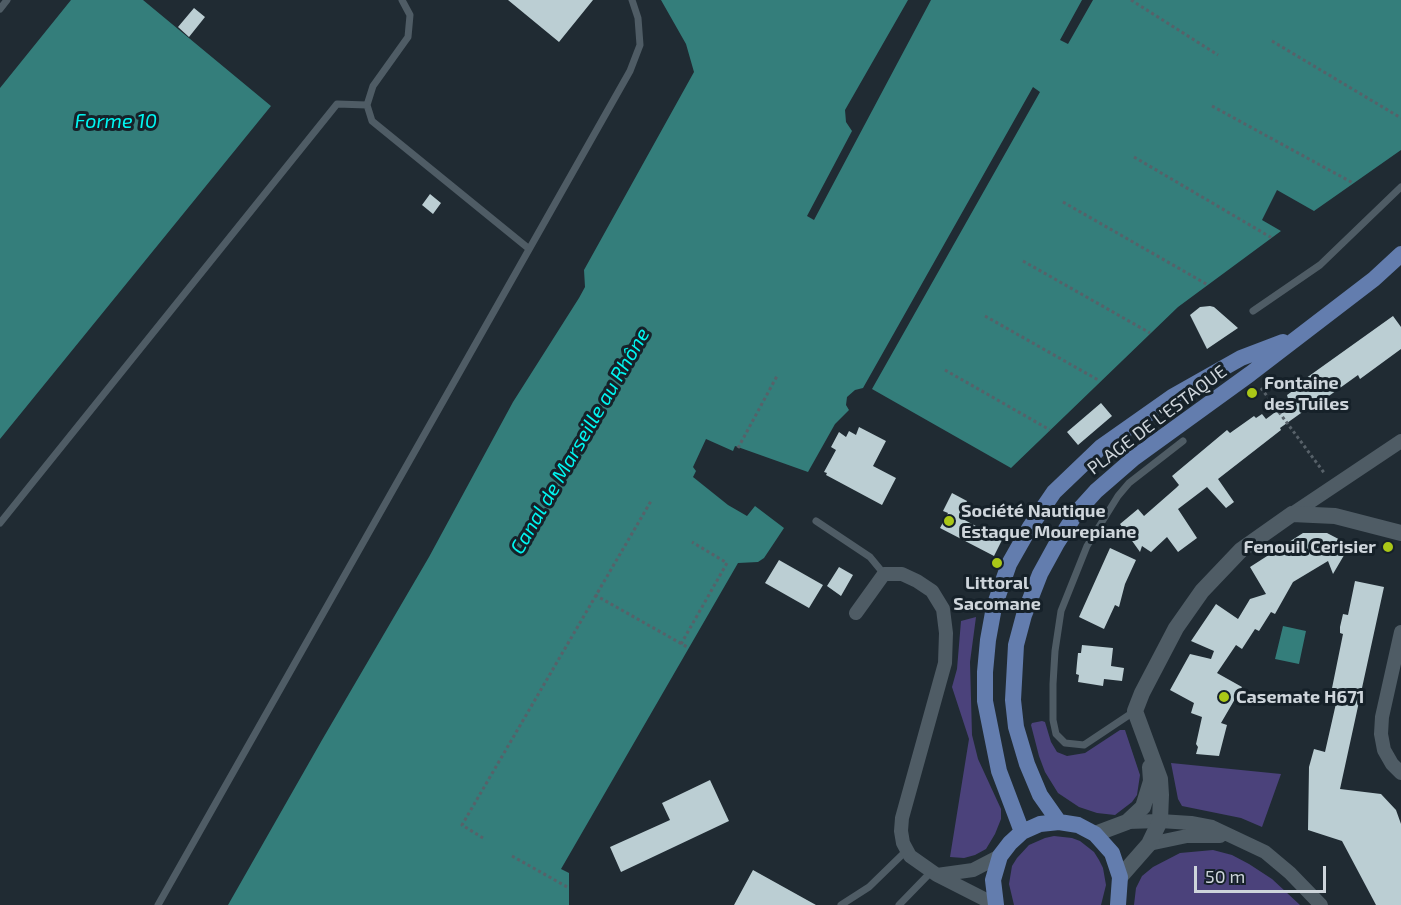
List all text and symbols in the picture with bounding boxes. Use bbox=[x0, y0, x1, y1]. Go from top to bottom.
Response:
water label: Forme 10 bbox=[75, 109, 157, 133]
water label: Canal de Marseille au Rhône bbox=[505, 324, 655, 558]
street label: PLAGE DE L'ESTAQUE bbox=[1083, 361, 1231, 479]
place label: Fontaine des Tuiles bbox=[1264, 372, 1349, 415]
marker: Fontaine des Tuiles bbox=[1245, 386, 1259, 400]
place label: Société Nautique Estaque Mourepiane bbox=[961, 500, 1136, 542]
marker: Société Nautique Estaque Mourepiane bbox=[942, 514, 956, 528]
place label: Fenouil Cerisier bbox=[1243, 536, 1376, 558]
marker: Fenouil Cerisier bbox=[1381, 540, 1395, 554]
marker: Littoral Sacomane bbox=[990, 556, 1004, 570]
place label: Littoral Sacomane bbox=[953, 572, 1041, 614]
place label: Casemate H671 bbox=[1236, 686, 1364, 708]
marker: Casemate H671 bbox=[1217, 690, 1231, 704]
scale bar bbox=[1197, 854, 1329, 892]
text: 50 m bbox=[1205, 865, 1245, 887]

